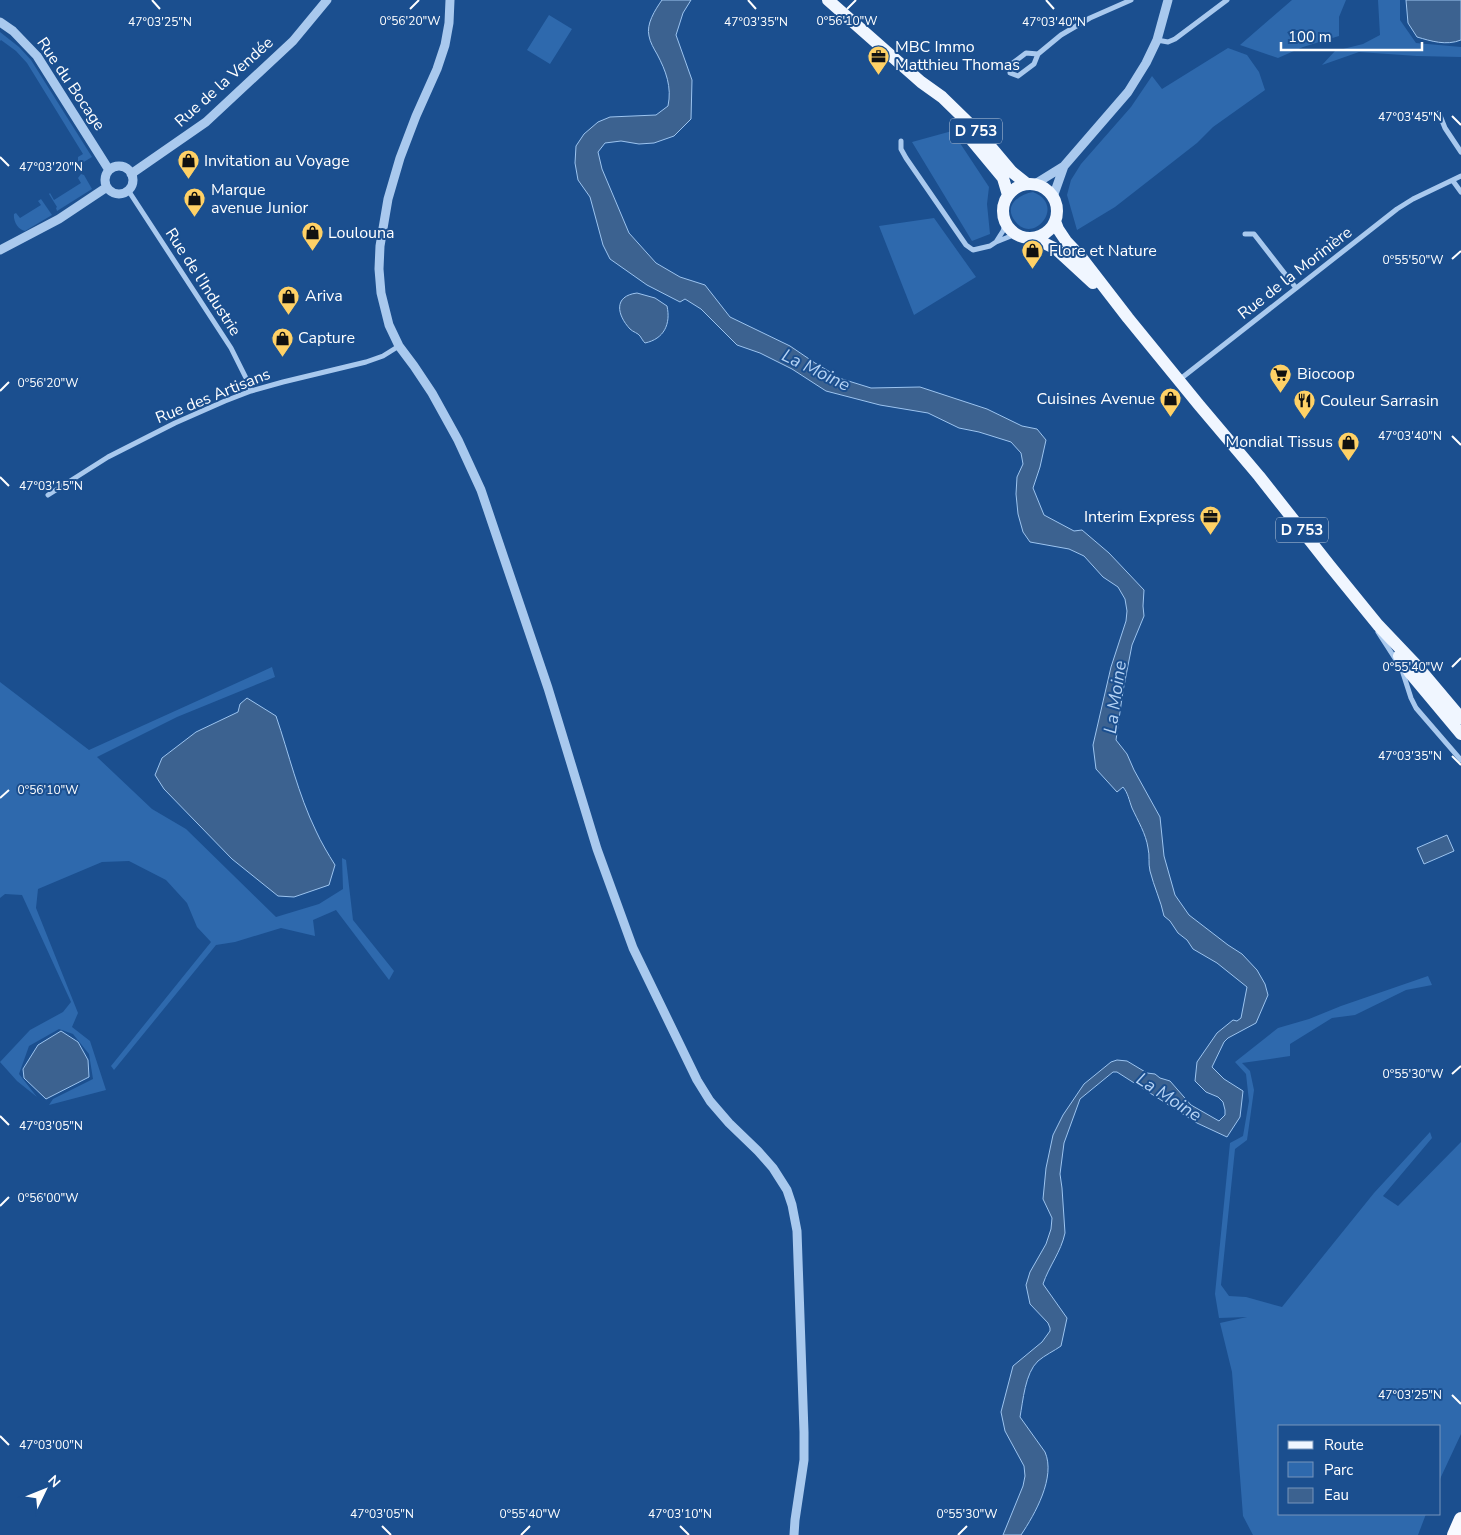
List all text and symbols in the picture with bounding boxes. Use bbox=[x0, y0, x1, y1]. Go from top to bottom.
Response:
text: 0°56'20"W bbox=[379, 13, 441, 29]
text: 0°56'10"W bbox=[816, 13, 878, 29]
text: 47°03'25"N bbox=[128, 14, 192, 30]
text: 47°03'35"N bbox=[724, 14, 788, 30]
text: 47°03'40"N bbox=[1022, 14, 1086, 30]
scale bar bbox=[1281, 20, 1422, 52]
text: 100 m bbox=[1288, 27, 1332, 47]
street label: Rue de la Vendée bbox=[170, 32, 278, 132]
street label: Rue du Bocage bbox=[32, 33, 110, 135]
place label: MBC Immo Matthieu Thomas bbox=[895, 36, 1020, 76]
office icon: MBC Immo Matthieu Thomas bbox=[867, 44, 891, 75]
text: 47°03'45"N bbox=[1378, 109, 1442, 125]
road number: D 753 bbox=[950, 118, 1002, 144]
shop icon: Invitation au Voyage bbox=[176, 149, 200, 180]
place label: Invitation au Voyage bbox=[204, 150, 349, 172]
text: 47°03'20"N bbox=[19, 159, 83, 175]
place label: Marque avenue Junior bbox=[211, 179, 309, 219]
shop icon: Marque avenue Junior bbox=[183, 187, 207, 218]
shop icon: Loulouna bbox=[300, 221, 324, 252]
place label: Loulouna bbox=[328, 222, 395, 244]
street label: Rue de la Morinière bbox=[1233, 222, 1357, 324]
street label: Rue de l'Industrie bbox=[160, 224, 246, 340]
shop icon: Flore et Nature bbox=[1021, 239, 1045, 270]
place label: Flore et Nature bbox=[1049, 240, 1157, 262]
text: 0°55'50"W bbox=[1382, 252, 1444, 268]
shop icon: Ariva bbox=[277, 284, 301, 315]
place label: Ariva bbox=[305, 285, 343, 307]
shop icon: Capture bbox=[270, 326, 294, 357]
place label: Capture bbox=[298, 327, 355, 349]
water label: La Moine bbox=[778, 343, 855, 397]
supermarket icon: Biocoop bbox=[1269, 362, 1293, 393]
street label: Rue des Artisans bbox=[152, 363, 274, 429]
place label: Biocoop bbox=[1297, 363, 1355, 385]
text: 0°56'20"W bbox=[17, 375, 79, 391]
shop icon: Cuisines Avenue bbox=[1159, 387, 1183, 418]
place label: Cuisines Avenue bbox=[1036, 388, 1155, 410]
restaurant icon: Couleur Sarrasin bbox=[1292, 389, 1316, 420]
place label: Couleur Sarrasin bbox=[1320, 390, 1439, 412]
text: 47°03'40"N bbox=[1378, 428, 1442, 444]
shop icon: Mondial Tissus bbox=[1337, 430, 1361, 461]
place label: Mondial Tissus bbox=[1226, 431, 1333, 453]
text: 47°03'15"N bbox=[19, 478, 83, 494]
office icon: Interim Express bbox=[1199, 505, 1223, 536]
place label: Interim Express bbox=[1084, 506, 1195, 528]
road number: D 753 bbox=[1276, 518, 1328, 542]
water label: La Moine bbox=[1098, 659, 1132, 735]
text: 0°55'40"W bbox=[1382, 659, 1444, 675]
text: 47°03'35"N bbox=[1378, 748, 1442, 764]
text: 0°56'10"W bbox=[17, 782, 79, 798]
text: 0°55'30"W bbox=[1382, 1066, 1444, 1082]
water label: La Moine bbox=[1132, 1067, 1207, 1127]
text: 47°03'05"N bbox=[19, 1118, 83, 1134]
text: 0°56'00"W bbox=[17, 1190, 79, 1206]
text: 47°03'25"N bbox=[1378, 1387, 1442, 1403]
legend bbox=[1278, 1425, 1441, 1515]
text: Route bbox=[1324, 1435, 1364, 1455]
text: 47°03'00"N bbox=[19, 1437, 83, 1453]
text: Parc bbox=[1324, 1460, 1353, 1480]
north arrow bbox=[20, 1465, 70, 1515]
text: N bbox=[44, 1471, 65, 1492]
text: Eau bbox=[1324, 1485, 1349, 1505]
text: 47°03'05"N bbox=[350, 1506, 414, 1522]
text: 0°55'40"W bbox=[499, 1506, 561, 1522]
text: 47°03'10"N bbox=[648, 1506, 712, 1522]
text: 0°55'30"W bbox=[936, 1506, 998, 1522]

